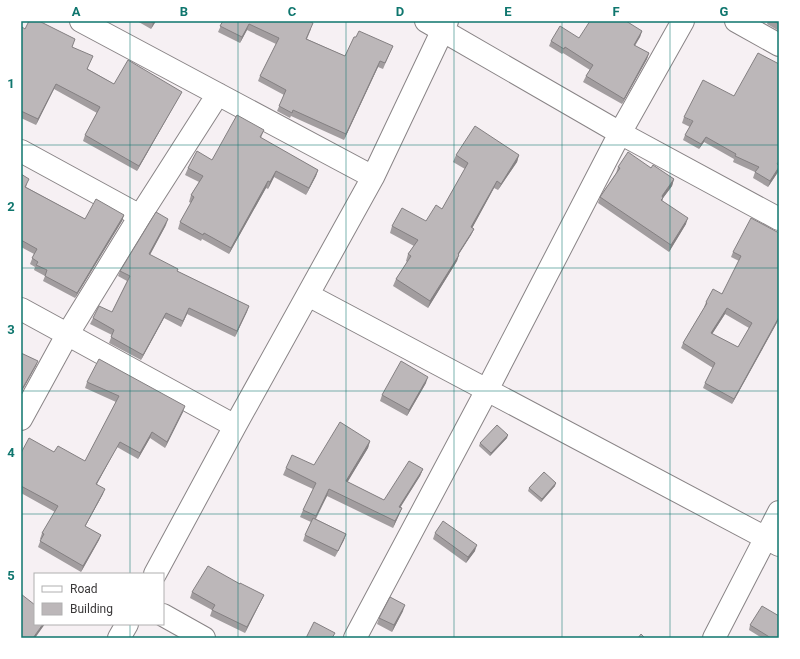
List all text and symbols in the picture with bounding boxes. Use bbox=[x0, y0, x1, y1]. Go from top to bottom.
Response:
text: A bbox=[72, 4, 81, 19]
text: B bbox=[180, 4, 188, 19]
text: C bbox=[288, 4, 297, 19]
text: D bbox=[396, 4, 404, 19]
text: E bbox=[504, 4, 512, 19]
text: F bbox=[612, 4, 620, 19]
text: G bbox=[720, 4, 729, 19]
text: 1 bbox=[7, 76, 15, 91]
text: 2 bbox=[7, 199, 15, 214]
text: 3 bbox=[7, 322, 15, 337]
text: 4 bbox=[7, 445, 15, 460]
text: 5 bbox=[7, 568, 15, 583]
legend bbox=[34, 573, 164, 625]
text: Road bbox=[70, 582, 98, 596]
text: Building bbox=[70, 602, 113, 616]

